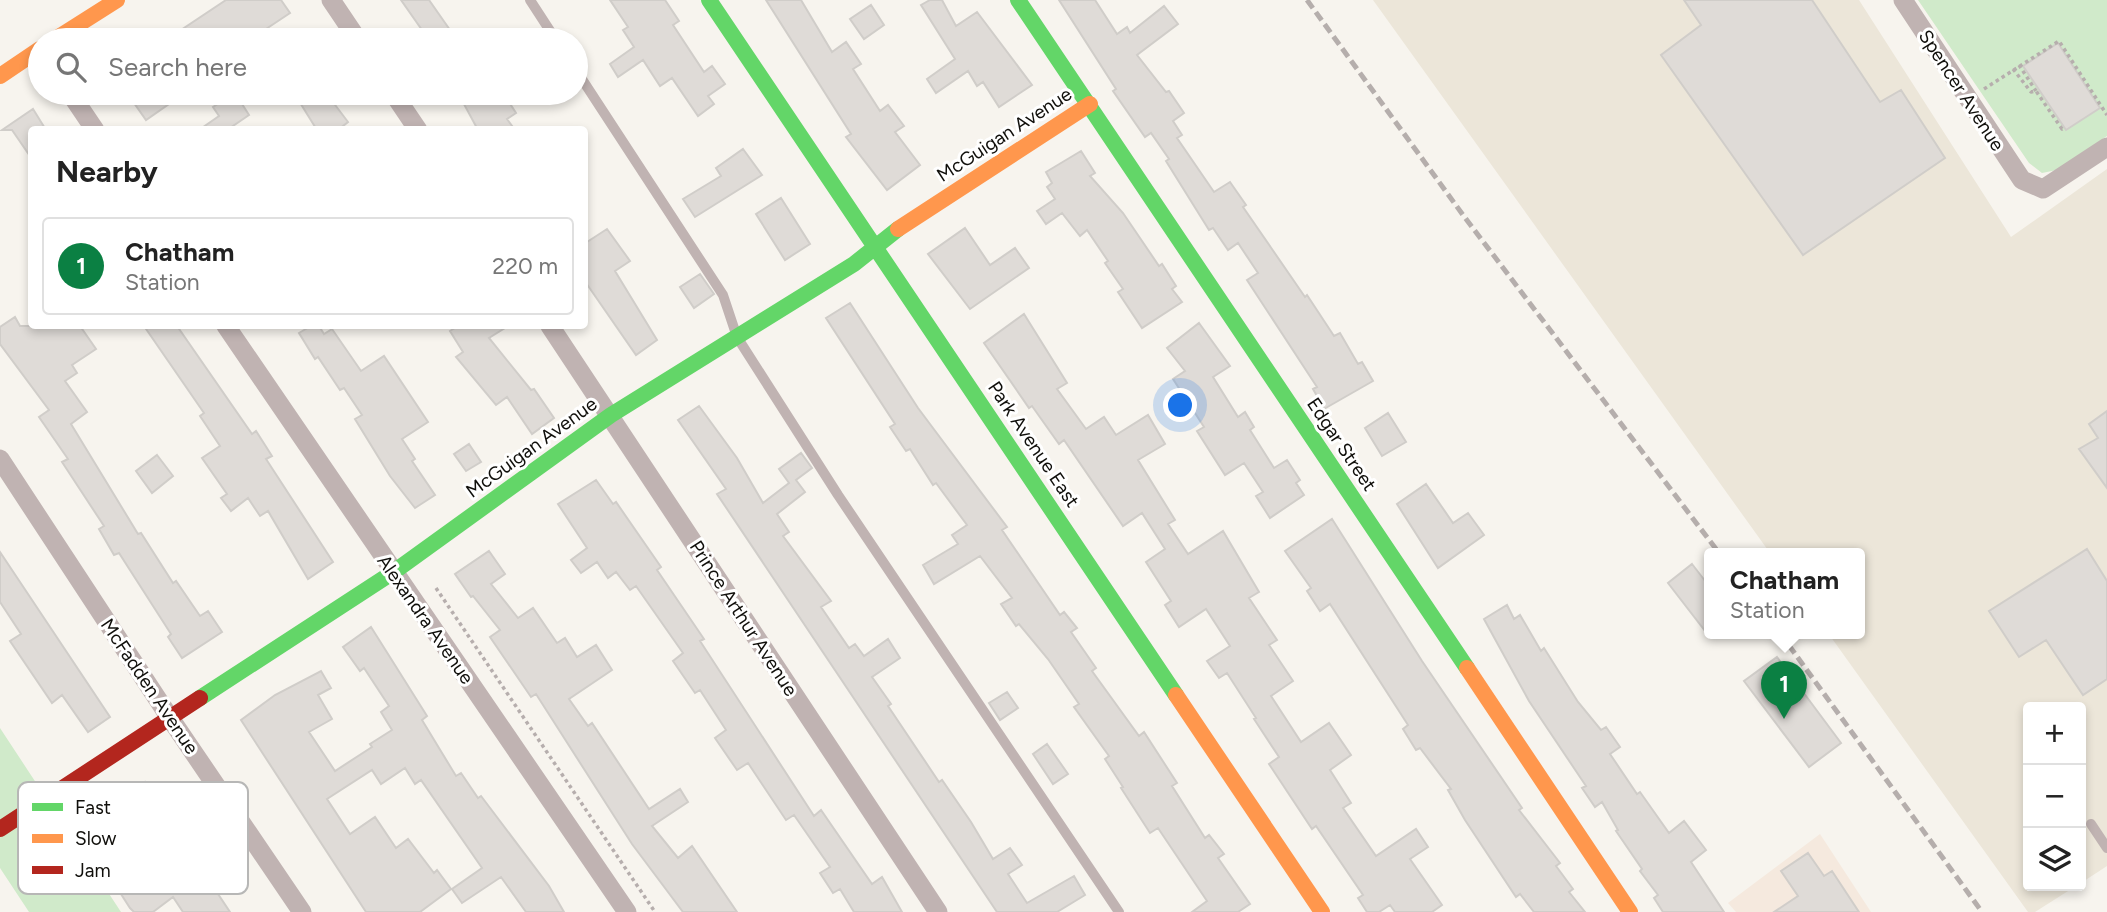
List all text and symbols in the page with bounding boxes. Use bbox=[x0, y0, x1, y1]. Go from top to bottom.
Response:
street label: Spencer Avenue bbox=[1914, 25, 2009, 155]
search box bbox=[28, 28, 588, 105]
icon: search bbox=[52, 48, 90, 86]
text: Search here bbox=[108, 51, 247, 83]
street label: McGuigan Avenue bbox=[933, 82, 1076, 187]
text: Nearby bbox=[56, 153, 158, 190]
text: Chatham bbox=[125, 236, 234, 268]
text: 1 bbox=[76, 252, 86, 280]
text: 220 m bbox=[492, 252, 558, 280]
text: Station bbox=[125, 268, 200, 296]
street label: Park Avenue East bbox=[983, 377, 1084, 512]
your location bbox=[1163, 388, 1197, 422]
street label: McGuigan Avenue bbox=[461, 392, 601, 503]
street label: Edgar Street bbox=[1302, 393, 1381, 495]
street label: Prince Arthur Avenue bbox=[685, 536, 802, 700]
popup bbox=[1704, 548, 1865, 639]
street label: Alexandra Avenue bbox=[372, 550, 479, 688]
text: Chatham bbox=[1730, 564, 1839, 596]
text: Station bbox=[1730, 596, 1805, 624]
street label: McFadden Avenue bbox=[96, 614, 203, 758]
pin: 1 bbox=[1761, 661, 1807, 719]
map controls bbox=[2023, 702, 2086, 891]
button: + bbox=[2023, 702, 2086, 765]
button: − bbox=[2023, 765, 2086, 828]
legend bbox=[18, 782, 248, 894]
text: Fast bbox=[75, 796, 111, 819]
text: Slow bbox=[75, 827, 117, 850]
button: layers bbox=[2023, 828, 2086, 891]
text: Jam bbox=[75, 859, 111, 882]

